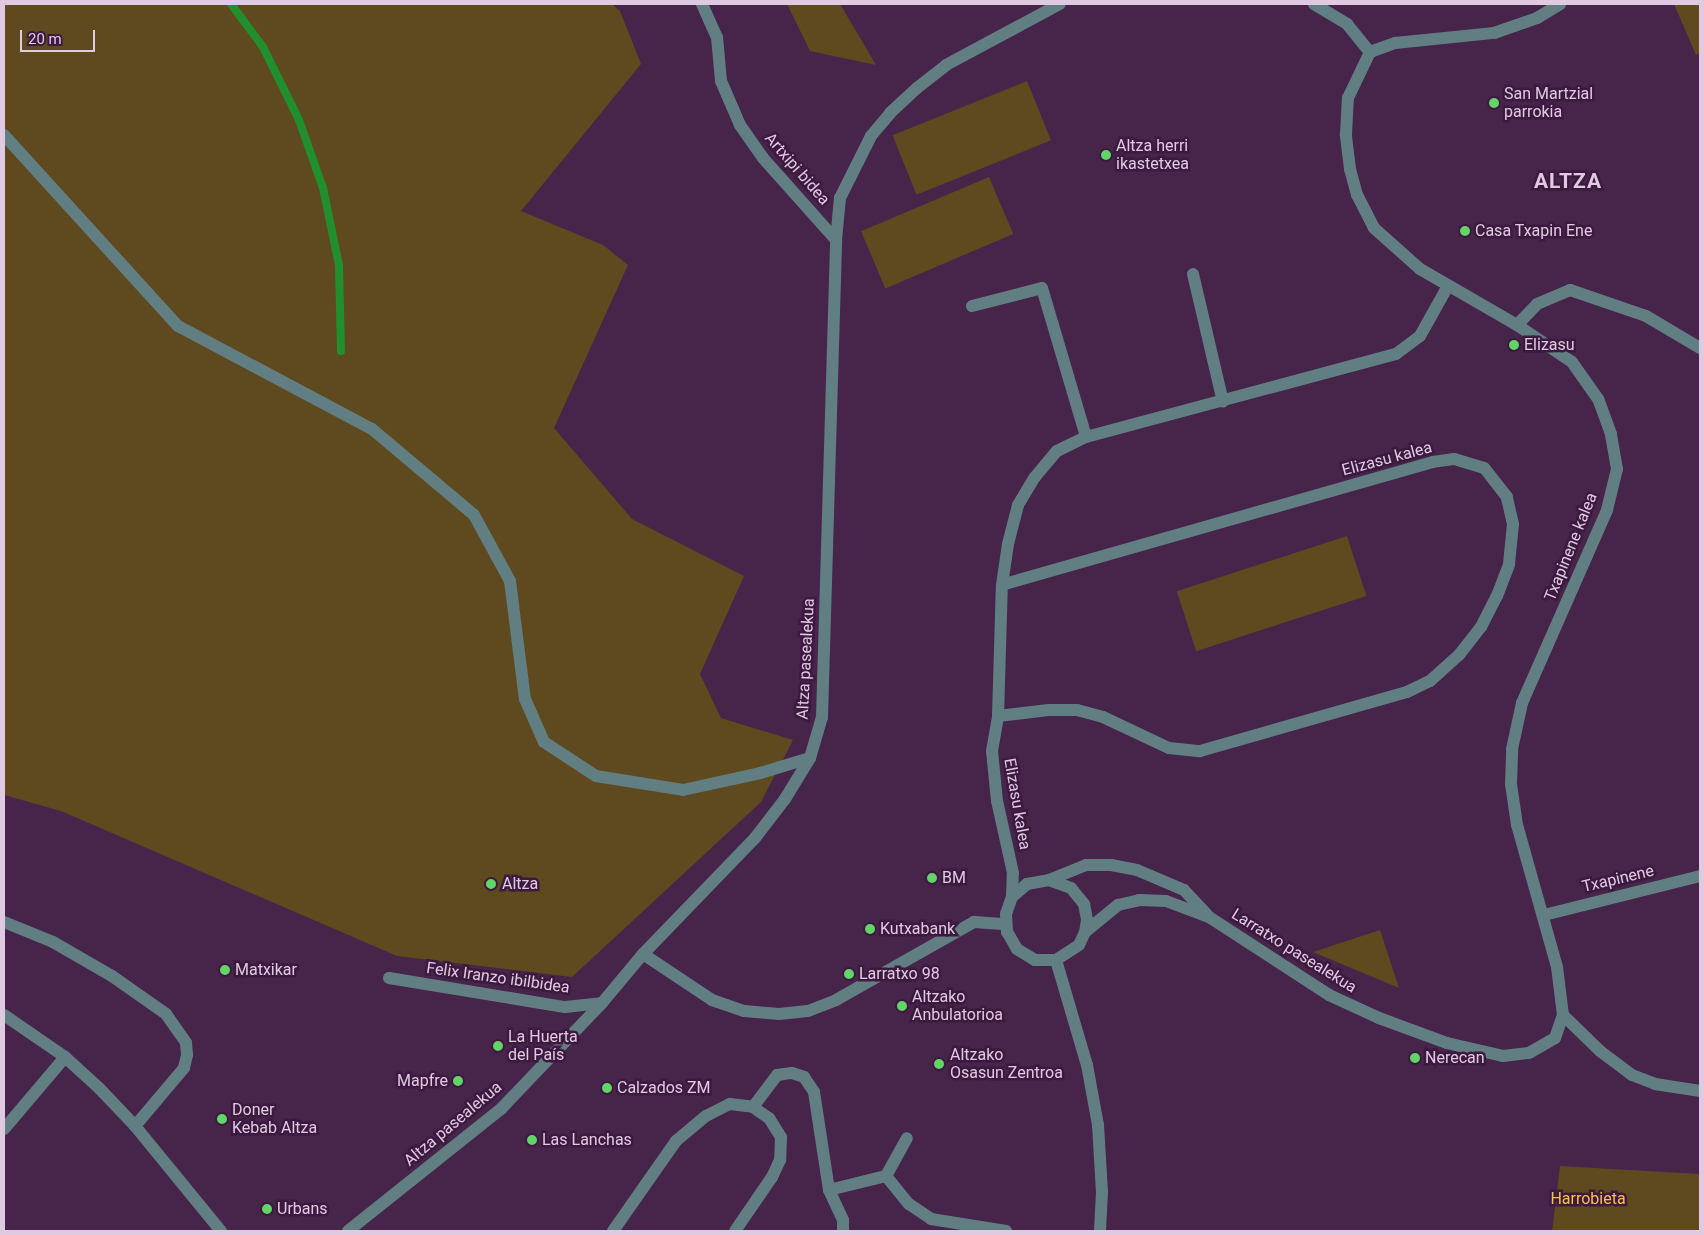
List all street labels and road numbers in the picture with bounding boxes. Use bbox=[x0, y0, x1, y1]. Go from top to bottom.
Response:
street label: Artxipi bidea bbox=[760, 129, 834, 209]
street label: Elizasu kalea bbox=[1340, 438, 1434, 480]
street label: Txapinene kalea bbox=[1541, 490, 1601, 604]
street label: Altza pasealekua bbox=[793, 598, 819, 720]
street label: Elizasu kalea bbox=[1000, 757, 1034, 851]
street label: Txapinene bbox=[1580, 861, 1656, 897]
street label: Larratxo pasealekua bbox=[1228, 905, 1360, 997]
street label: Felix Iranzo ibilbidea bbox=[425, 958, 571, 998]
street label: Altza pasealekua bbox=[400, 1078, 506, 1170]

